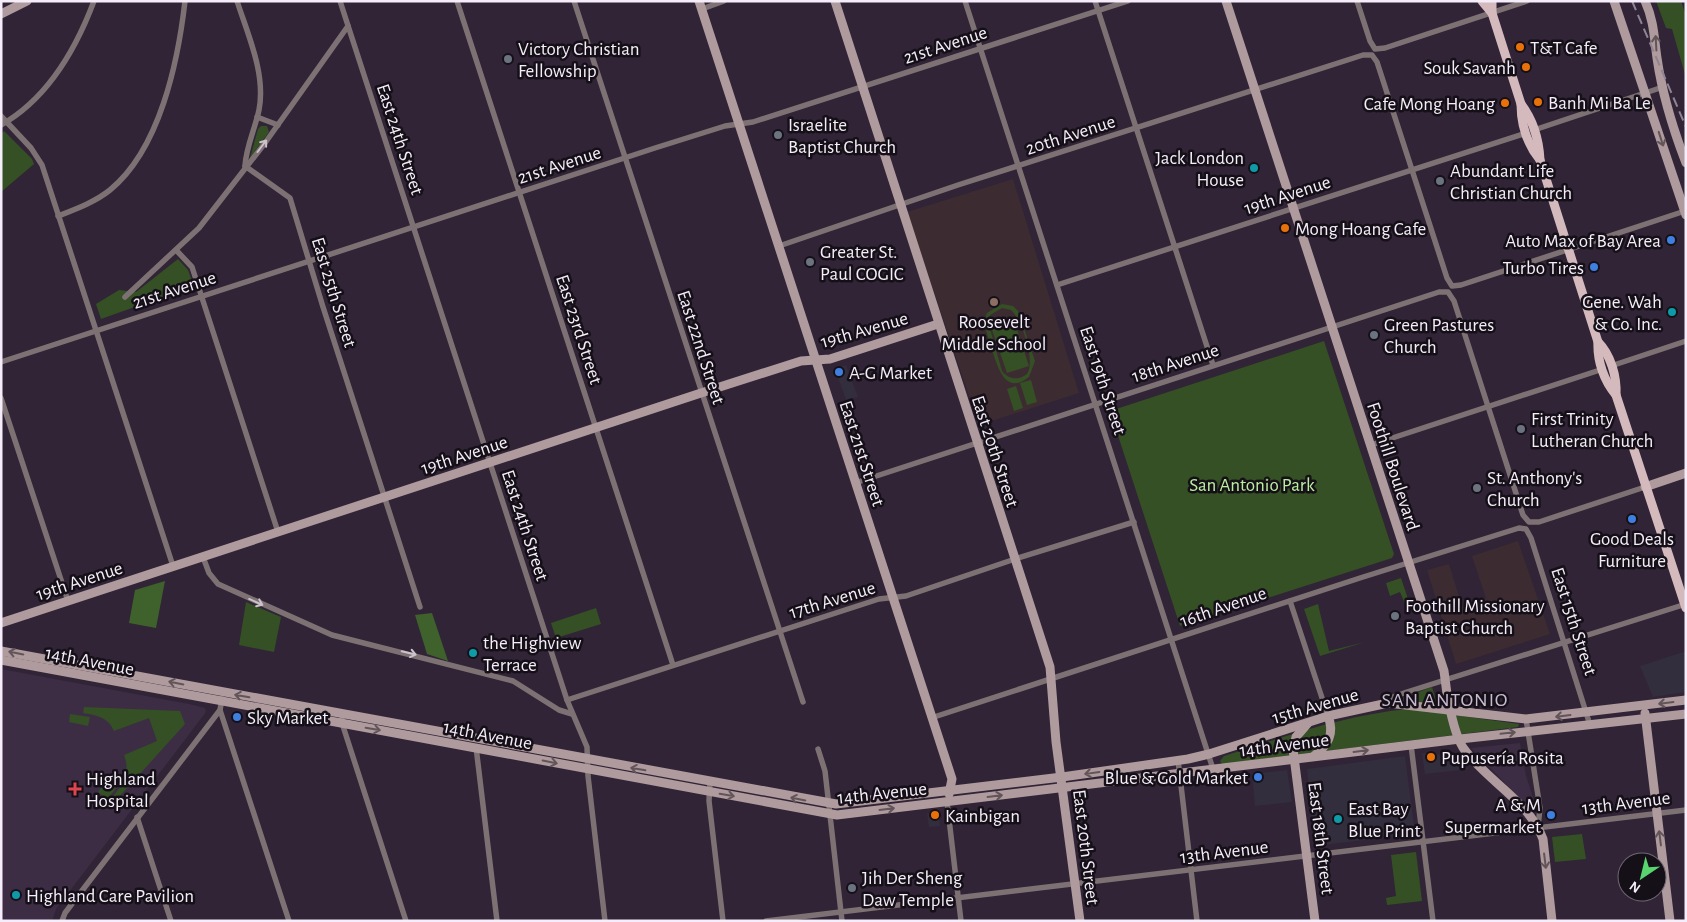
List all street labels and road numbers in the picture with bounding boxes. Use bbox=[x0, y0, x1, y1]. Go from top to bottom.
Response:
street label: 21st Avenue bbox=[901, 23, 990, 68]
street label: East 24th Street bbox=[373, 82, 426, 197]
street label: 20th Avenue bbox=[1023, 112, 1118, 159]
street label: 21st Avenue bbox=[515, 143, 604, 188]
street label: 19th Avenue bbox=[1242, 172, 1333, 218]
street label: East 25th Street bbox=[308, 235, 359, 350]
street label: 21st Avenue bbox=[130, 268, 219, 313]
street label: East 23rd Street bbox=[552, 272, 605, 387]
street label: East 22nd Street bbox=[673, 288, 728, 407]
street label: 19th Avenue bbox=[819, 309, 910, 352]
street label: East 19th Street bbox=[1076, 324, 1129, 437]
street label: 18th Avenue bbox=[1130, 340, 1221, 386]
street label: East 20th Street bbox=[968, 393, 1022, 510]
street label: East 21st Street bbox=[836, 398, 888, 509]
street label: Foothill Boulevard bbox=[1363, 400, 1422, 533]
street label: 19th Avenue bbox=[419, 432, 510, 478]
street label: East 24th Street bbox=[498, 468, 551, 583]
street label: 19th Avenue bbox=[34, 558, 125, 604]
street label: East 15th Street bbox=[1547, 565, 1600, 678]
street label: 17th Avenue bbox=[787, 578, 878, 623]
street label: 16th Avenue bbox=[1178, 584, 1269, 631]
street label: 14th Avenue bbox=[44, 644, 136, 679]
street label: 15th Avenue bbox=[1270, 685, 1361, 728]
street label: 14th Avenue bbox=[442, 718, 534, 753]
street label: 14th Avenue bbox=[1238, 731, 1330, 760]
street label: 14th Avenue bbox=[836, 779, 928, 808]
street label: East 18th Street bbox=[1304, 781, 1337, 895]
street label: East 20th Street bbox=[1069, 788, 1102, 906]
street label: 13th Avenue bbox=[1581, 789, 1671, 818]
street label: 13th Avenue bbox=[1179, 838, 1269, 867]

